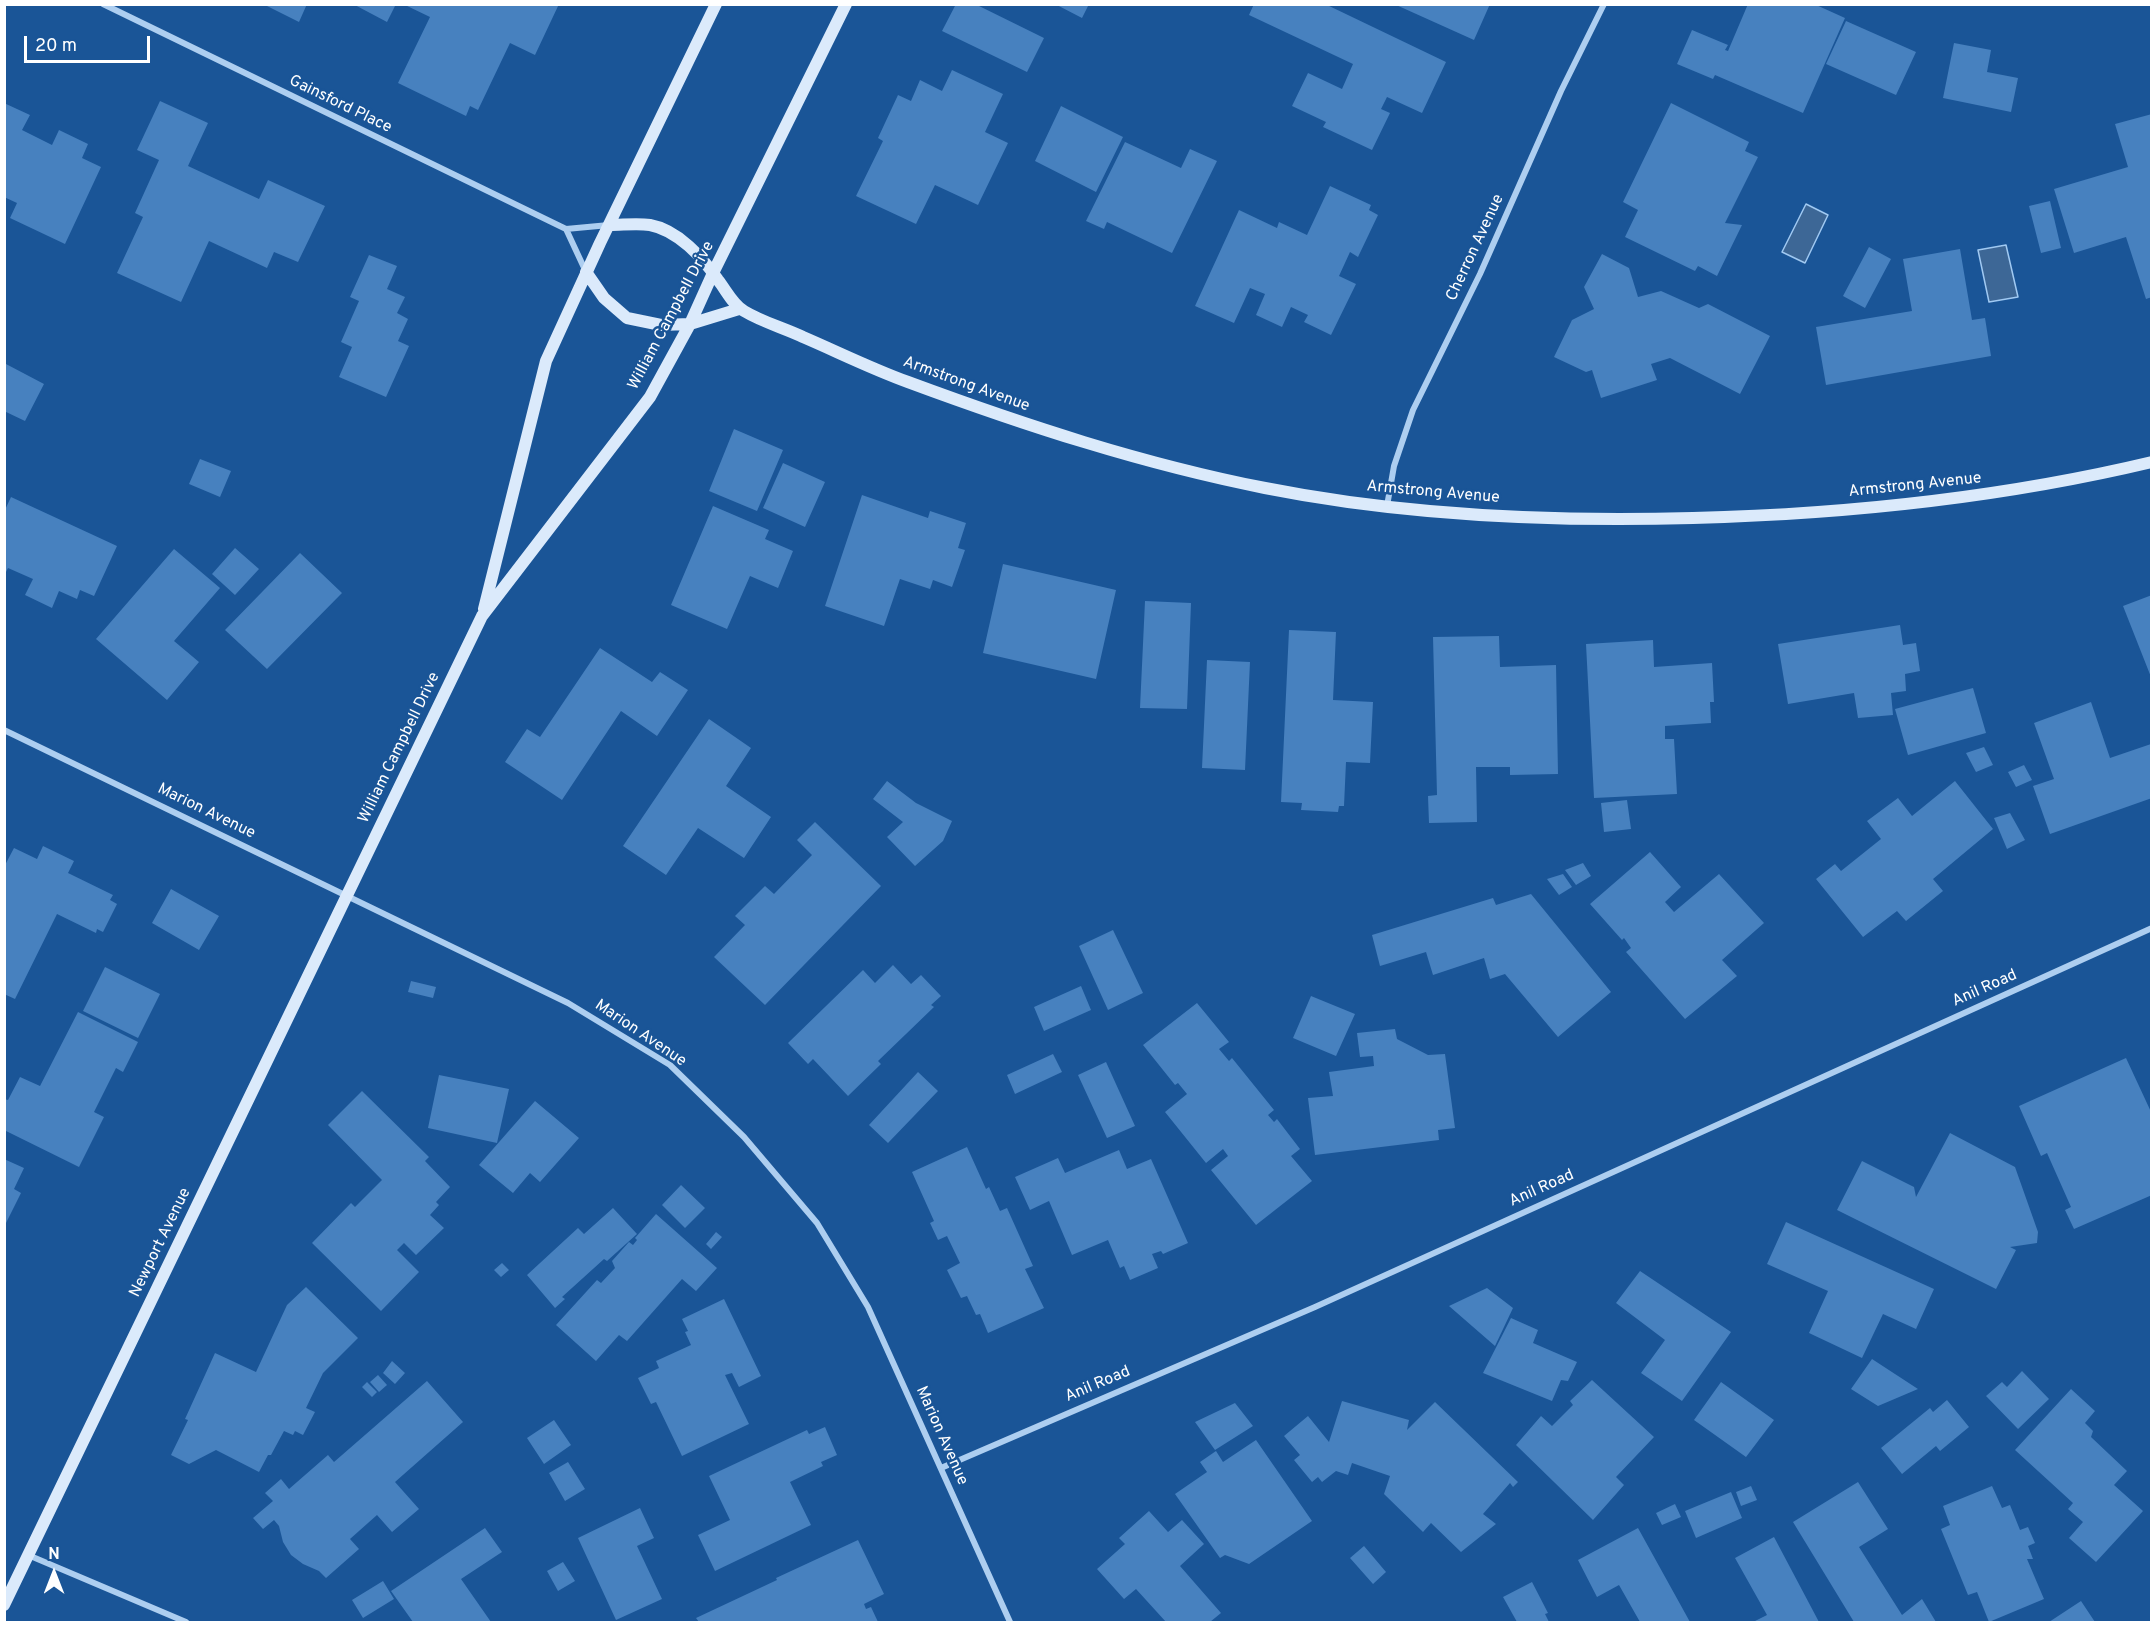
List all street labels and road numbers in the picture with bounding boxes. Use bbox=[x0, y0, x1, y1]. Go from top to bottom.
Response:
street label: Gainsford Place bbox=[286, 72, 394, 138]
street label: Cherron Avenue bbox=[1443, 192, 1509, 304]
street label: William Campbell Drive bbox=[625, 238, 719, 394]
street label: Armstrong Avenue bbox=[900, 353, 1032, 417]
street label: Armstrong Avenue bbox=[1848, 469, 1982, 503]
street label: Armstrong Avenue bbox=[1366, 478, 1500, 508]
street label: William Campbell Drive bbox=[355, 669, 445, 827]
street label: Marion Avenue bbox=[154, 780, 258, 844]
street label: Anil Road bbox=[1950, 966, 2020, 1012]
street label: Marion Avenue bbox=[591, 996, 689, 1072]
street label: Anil Road bbox=[1507, 1166, 1577, 1212]
street label: Newport Avenue bbox=[126, 1185, 196, 1301]
street label: Anil Road bbox=[1063, 1363, 1133, 1407]
street label: Marion Avenue bbox=[911, 1384, 971, 1488]

